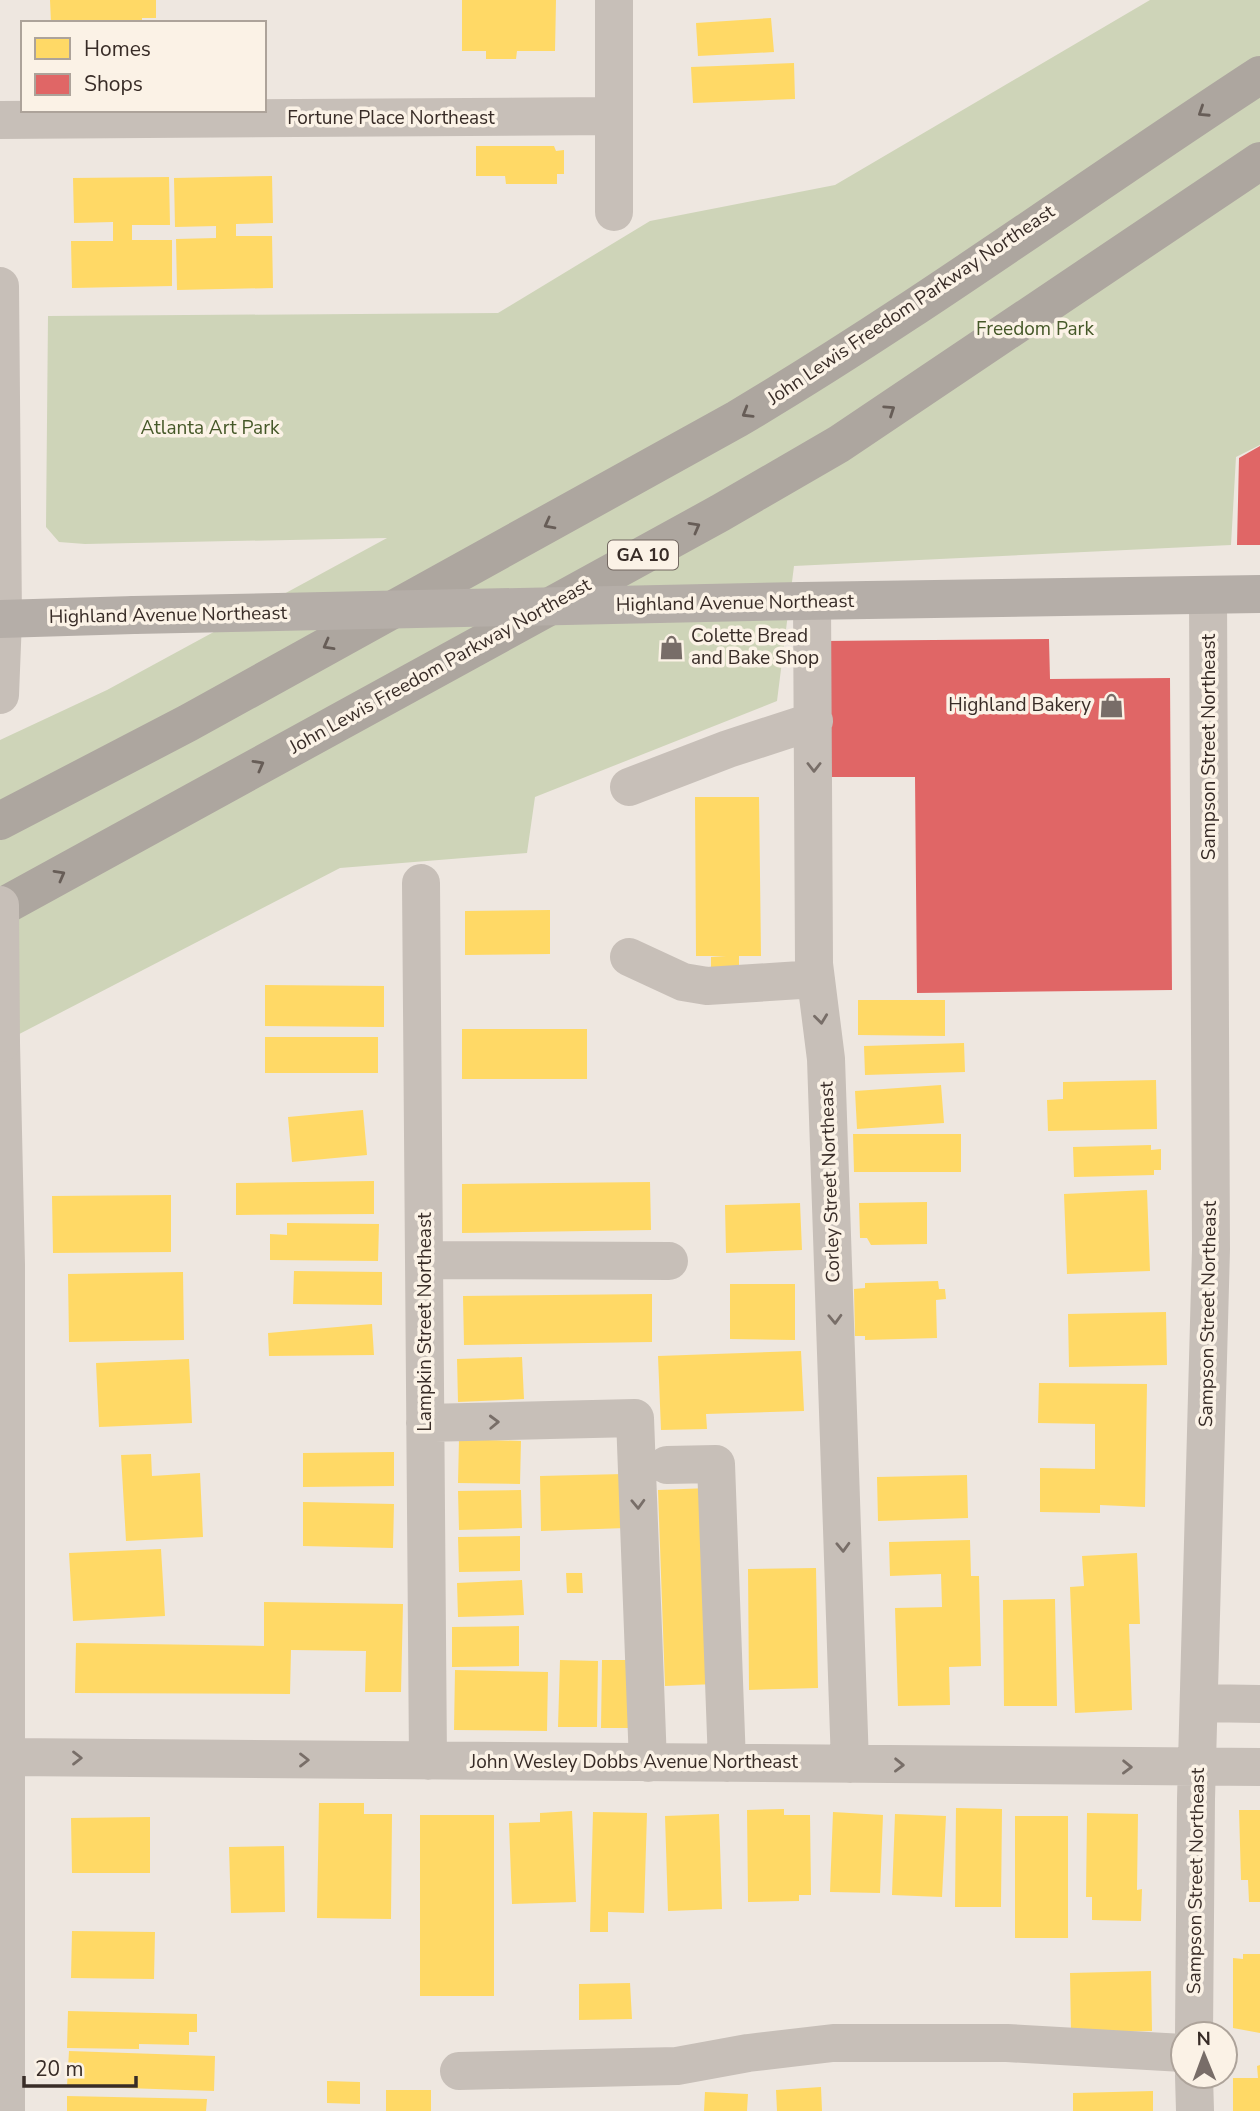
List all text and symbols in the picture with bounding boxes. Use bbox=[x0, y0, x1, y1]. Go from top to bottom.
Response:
legend bbox=[21, 21, 266, 112]
text: Homes bbox=[84, 35, 151, 63]
text: Shops bbox=[84, 70, 143, 98]
one-way arrow bbox=[1197, 104, 1210, 117]
street label: Fortune Place Northeast bbox=[287, 105, 495, 131]
street label: John Lewis Freedom Parkway Northeast bbox=[763, 200, 1059, 410]
park label: Freedom Park bbox=[976, 318, 1094, 340]
one-way arrow bbox=[742, 405, 755, 418]
one-way arrow bbox=[882, 406, 895, 418]
park label: Atlanta Art Park bbox=[141, 415, 280, 441]
one-way arrow bbox=[543, 516, 556, 529]
one-way arrow bbox=[688, 522, 700, 535]
road number: GA 10 bbox=[608, 540, 678, 570]
street label: John Lewis Freedom Parkway Northeast bbox=[284, 572, 596, 761]
street label: Highland Avenue Northeast bbox=[616, 588, 855, 618]
street label: Highland Avenue Northeast bbox=[49, 600, 288, 630]
place label: Colette Bread and Bake Shop bbox=[691, 623, 819, 671]
shop icon: Colette Bread and Bake Shop bbox=[657, 633, 685, 661]
street label: Sampson Street Northeast bbox=[1196, 633, 1222, 860]
one-way arrow bbox=[322, 637, 335, 650]
shop icon: Highland Bakery bbox=[1097, 691, 1125, 719]
place label: Highland Bakery bbox=[948, 692, 1091, 718]
one-way arrow bbox=[251, 760, 264, 773]
one-way arrow bbox=[806, 762, 822, 773]
one-way arrow bbox=[52, 870, 65, 883]
one-way arrow bbox=[813, 1013, 828, 1025]
street label: Corley Street Northeast bbox=[813, 1080, 847, 1283]
street label: Sampson Street Northeast bbox=[1193, 1200, 1223, 1427]
street label: Lampkin Street Northeast bbox=[412, 1212, 438, 1432]
one-way arrow bbox=[827, 1314, 843, 1325]
one-way arrow bbox=[488, 1414, 499, 1429]
one-way arrow bbox=[631, 1499, 646, 1510]
one-way arrow bbox=[835, 1541, 850, 1552]
street label: John Wesley Dobbs Avenue Northeast bbox=[469, 1749, 798, 1775]
one-way arrow bbox=[72, 1750, 83, 1766]
one-way arrow bbox=[300, 1752, 310, 1768]
one-way arrow bbox=[894, 1757, 905, 1772]
one-way arrow bbox=[1122, 1759, 1133, 1775]
street label: Sampson Street Northeast bbox=[1181, 1767, 1211, 1994]
north arrow bbox=[1169, 2020, 1239, 2090]
text: N bbox=[1196, 2026, 1211, 2052]
scale bar bbox=[24, 2044, 136, 2088]
text: 20 m bbox=[35, 2055, 84, 2083]

